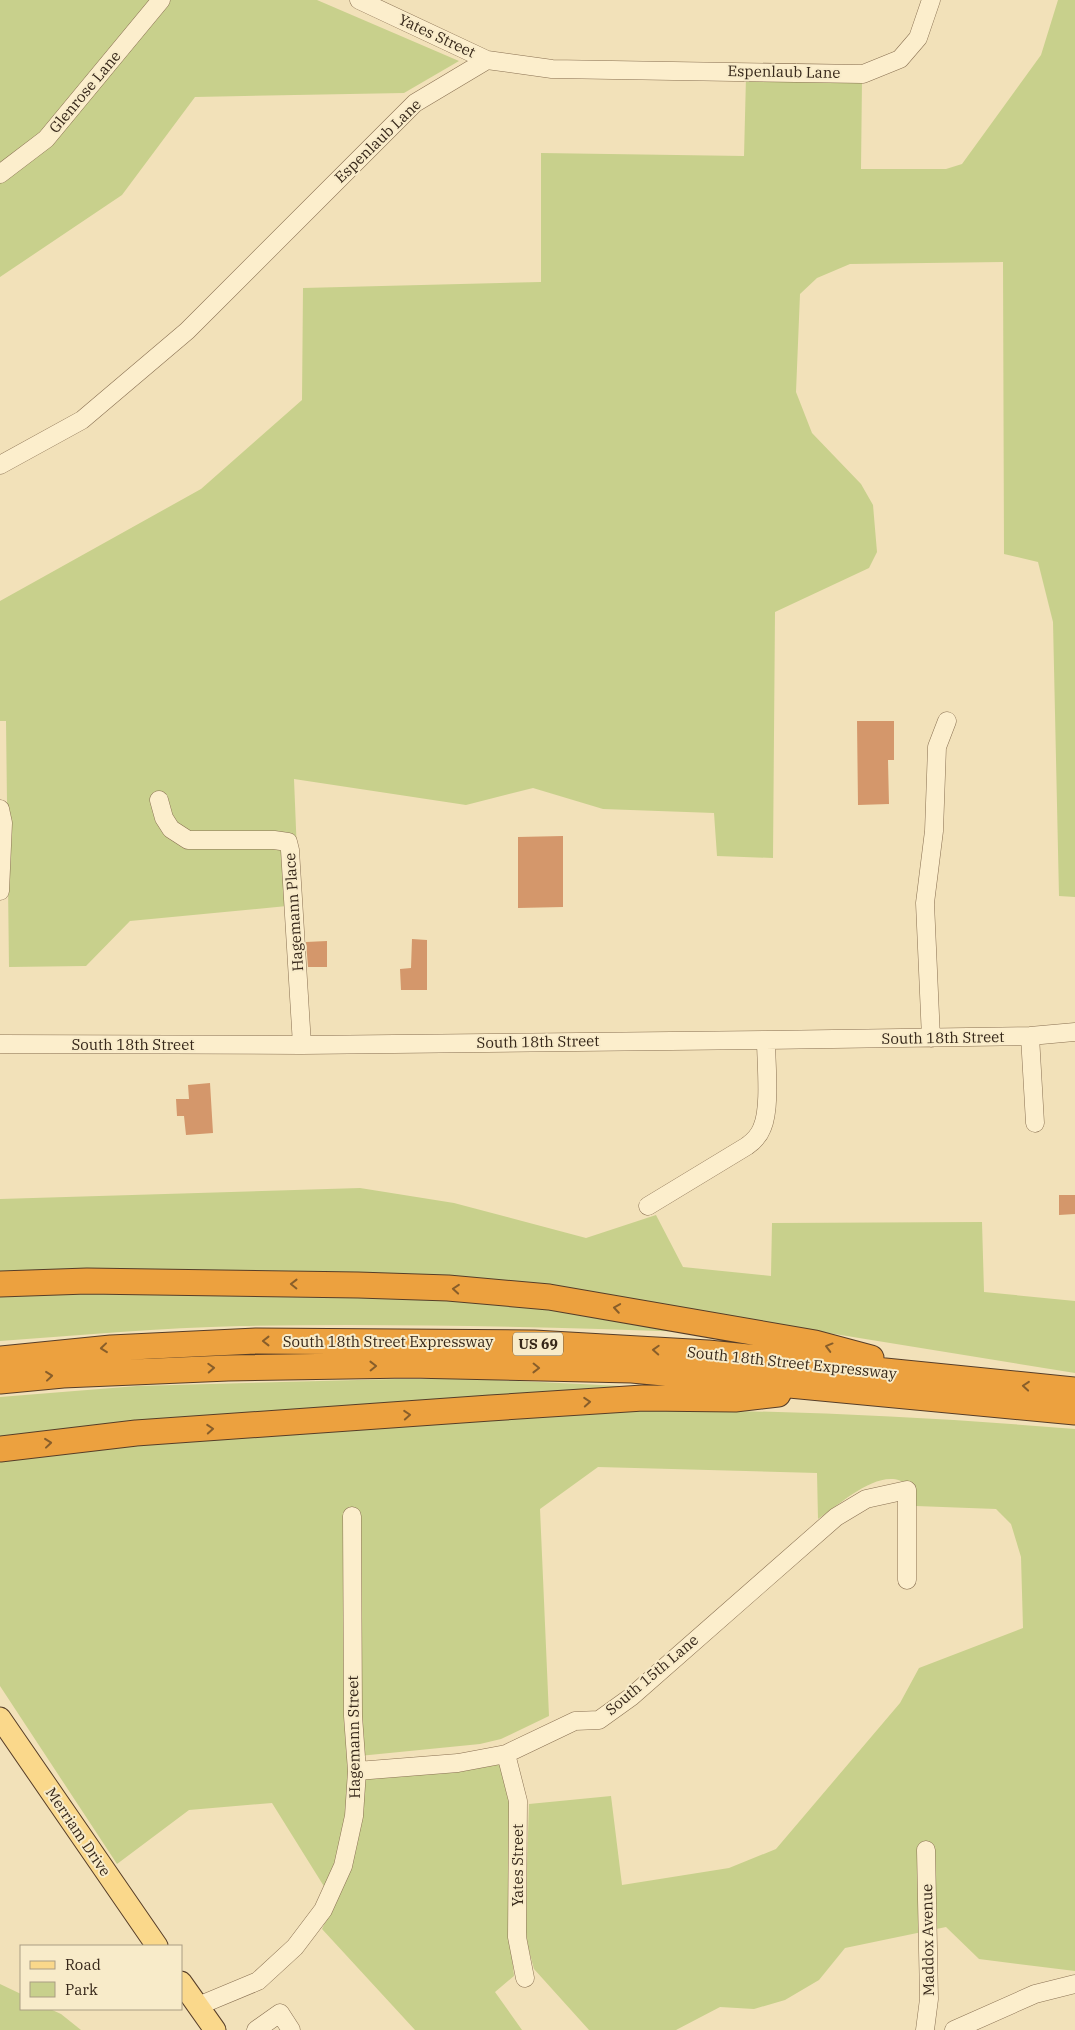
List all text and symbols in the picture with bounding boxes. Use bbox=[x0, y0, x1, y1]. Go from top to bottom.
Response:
street label: Yates Street bbox=[396, 9, 479, 62]
street label: Glenrose Lane bbox=[45, 47, 125, 137]
street label: Espenlaub Lane bbox=[727, 61, 841, 82]
street label: Espenlaub Lane bbox=[330, 95, 425, 187]
street label: Hagemann Place bbox=[280, 852, 307, 972]
street label: South 18th Street bbox=[881, 1027, 1005, 1048]
street label: South 18th Street bbox=[476, 1031, 600, 1052]
street label: South 18th Street bbox=[72, 1035, 194, 1054]
one-way arrow bbox=[289, 1279, 297, 1289]
one-way arrow bbox=[452, 1284, 460, 1295]
one-way arrow bbox=[613, 1303, 622, 1313]
street label: South 18th Street Expressway bbox=[283, 1332, 493, 1351]
road number: US 69 bbox=[513, 1332, 563, 1356]
one-way arrow bbox=[262, 1336, 270, 1346]
street label: South 18th Street Expressway bbox=[686, 1342, 898, 1383]
one-way arrow bbox=[825, 1342, 833, 1352]
one-way arrow bbox=[99, 1343, 107, 1354]
one-way arrow bbox=[651, 1345, 659, 1356]
one-way arrow bbox=[370, 1361, 378, 1371]
one-way arrow bbox=[207, 1363, 215, 1374]
one-way arrow bbox=[532, 1363, 540, 1373]
one-way arrow bbox=[45, 1371, 53, 1382]
one-way arrow bbox=[1022, 1381, 1030, 1392]
one-way arrow bbox=[583, 1396, 591, 1407]
one-way arrow bbox=[404, 1409, 412, 1420]
one-way arrow bbox=[206, 1423, 214, 1434]
one-way arrow bbox=[45, 1438, 53, 1449]
street label: South 15th Lane bbox=[601, 1630, 702, 1719]
street label: Hagemann Street bbox=[343, 1675, 364, 1799]
street label: Merriam Drive bbox=[42, 1784, 115, 1880]
street label: Yates Street bbox=[508, 1824, 527, 1906]
street label: Maddox Avenue bbox=[917, 1884, 938, 1996]
legend bbox=[20, 1945, 182, 2010]
text: Road bbox=[65, 1955, 101, 1974]
text: Park bbox=[65, 1980, 98, 1999]

